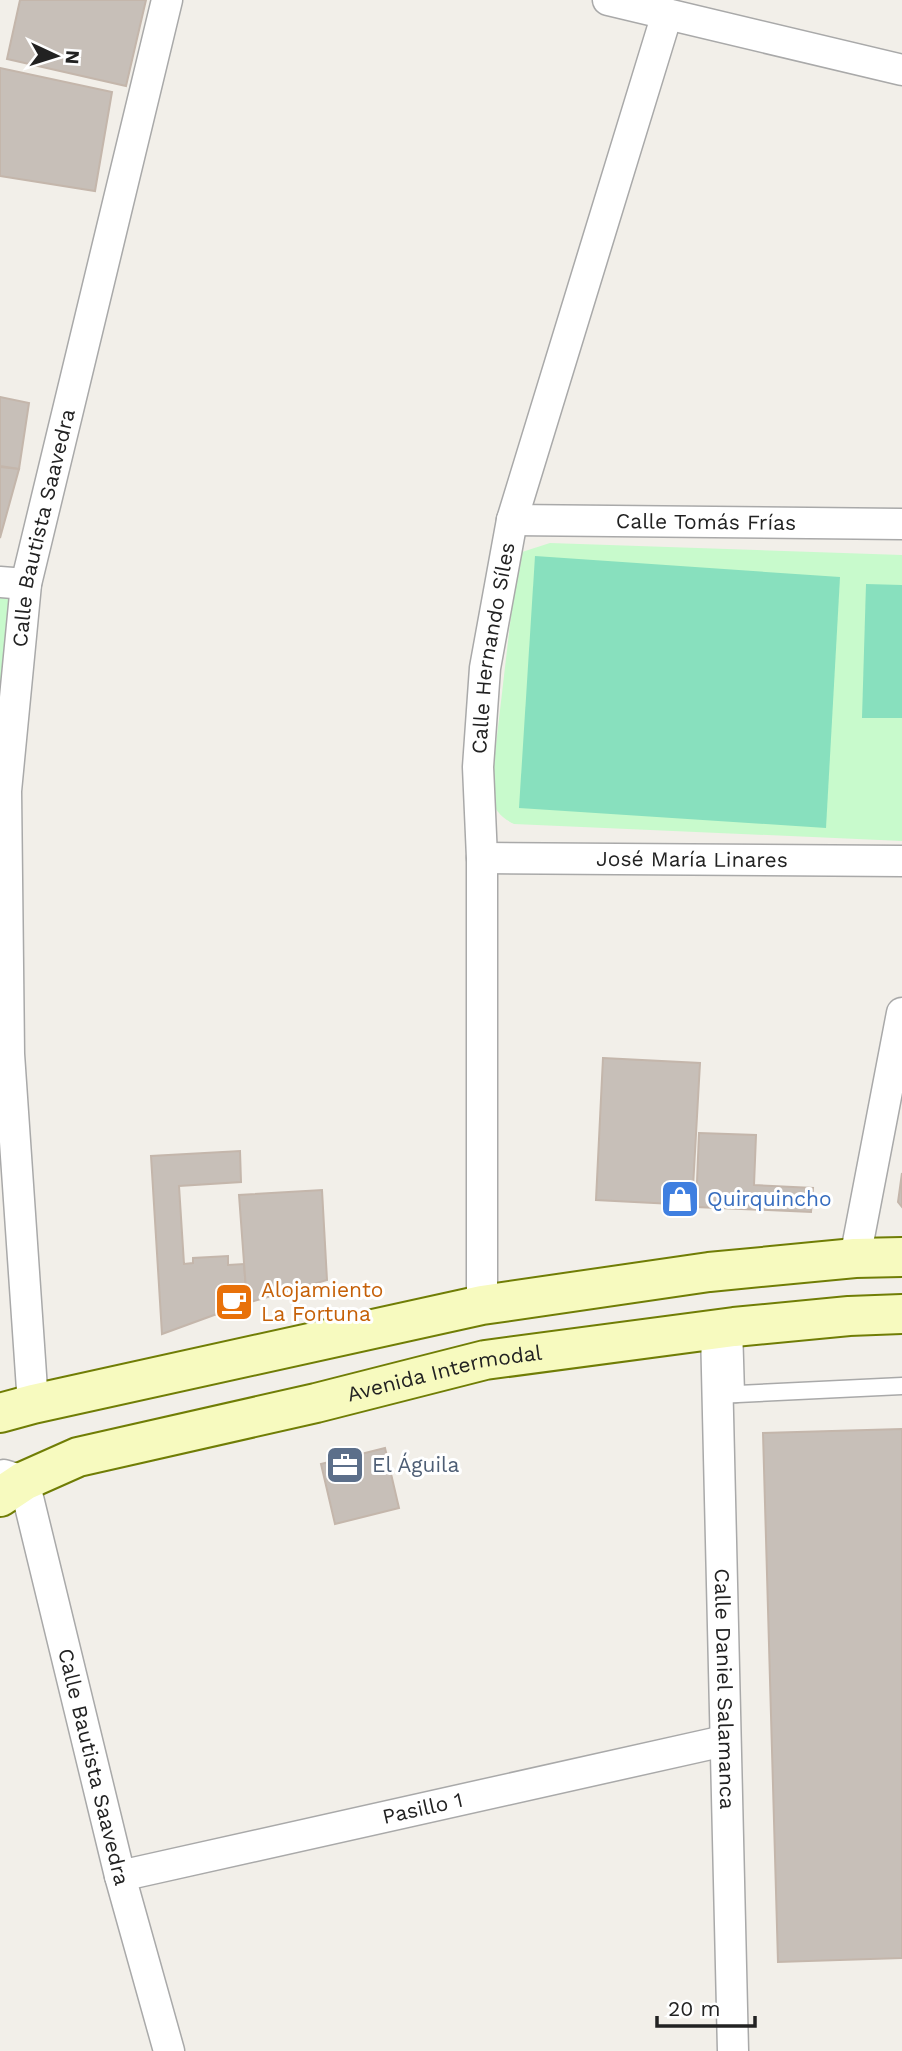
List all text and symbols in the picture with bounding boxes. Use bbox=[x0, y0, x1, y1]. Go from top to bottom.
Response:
north arrow bbox=[21, 21, 91, 91]
text: N bbox=[60, 49, 84, 65]
street label: Calle Bautista Saavedra bbox=[7, 406, 80, 648]
street label: Calle Tomás Frías bbox=[616, 508, 796, 535]
street label: Calle Hernando Síles bbox=[466, 540, 520, 755]
street label: José María Linares bbox=[596, 846, 788, 872]
shop icon: Quirquincho bbox=[659, 1178, 701, 1220]
place label: Quirquincho bbox=[707, 1186, 832, 1211]
place label: Alojamiento La Fortuna bbox=[261, 1277, 383, 1326]
cafe icon: Alojamiento La Fortuna bbox=[213, 1281, 255, 1323]
street label: Avenida Intermodal bbox=[344, 1340, 544, 1407]
office icon: El Águila bbox=[324, 1444, 366, 1486]
place label: El Águila bbox=[372, 1452, 459, 1477]
street label: Calle Daniel Salamanca bbox=[710, 1568, 740, 1810]
street label: Calle Bautista Saavedra bbox=[53, 1646, 135, 1888]
street label: Pasillo 1 bbox=[380, 1787, 465, 1829]
scale bar bbox=[657, 1984, 755, 2028]
text: 20 m bbox=[668, 1996, 720, 2021]

